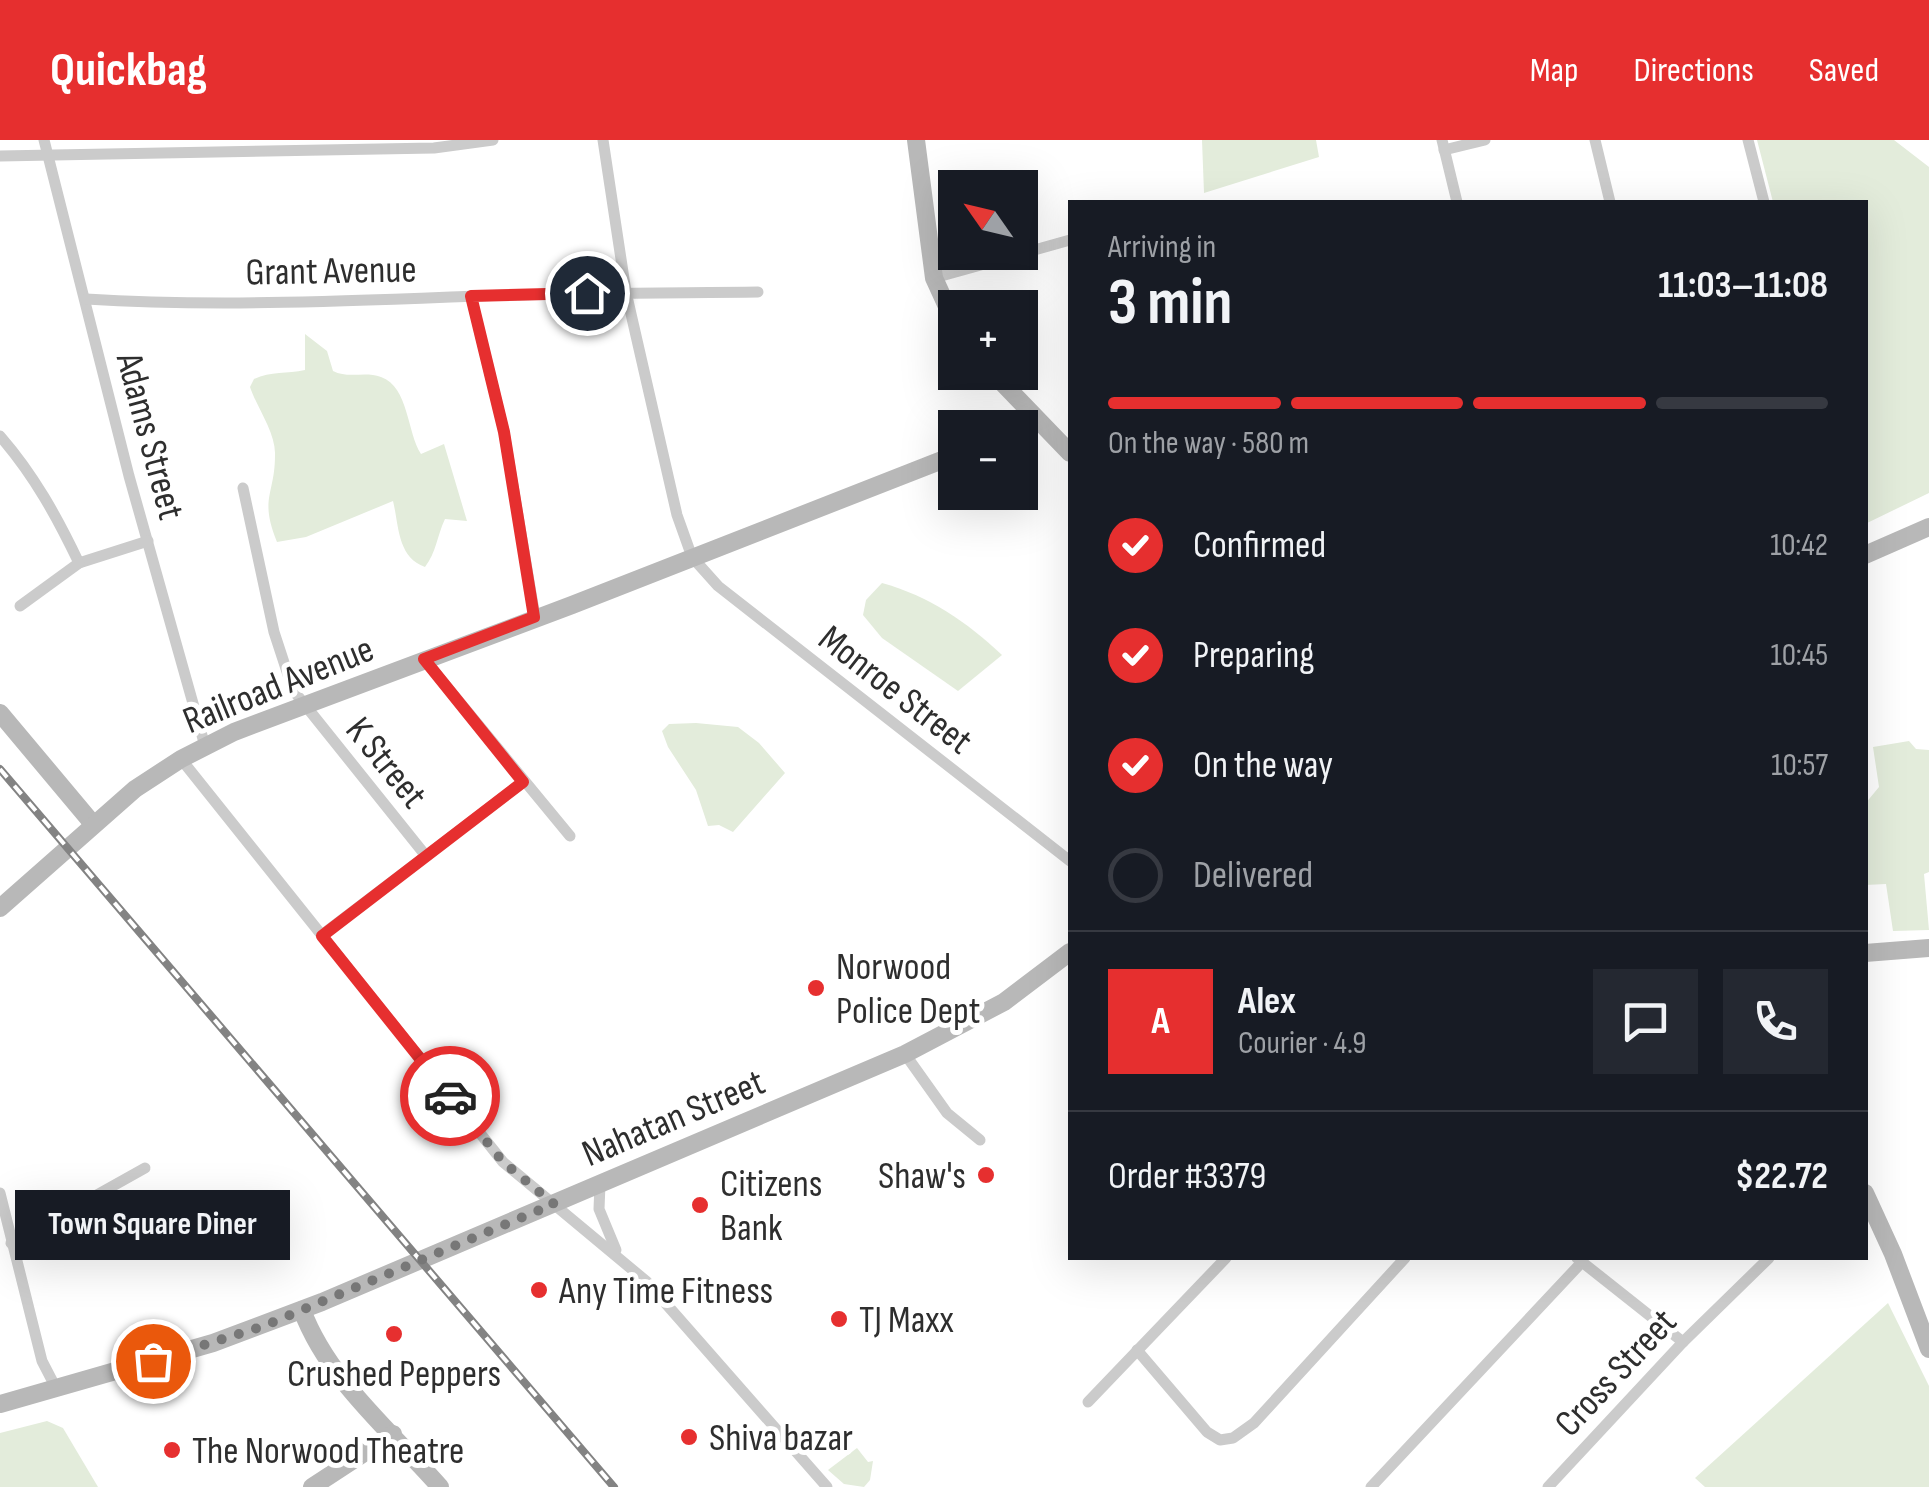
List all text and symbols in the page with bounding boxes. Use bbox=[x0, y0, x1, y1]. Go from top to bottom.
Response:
text: Quickbag bbox=[50, 42, 207, 99]
text: Map bbox=[1530, 49, 1579, 92]
text: Directions bbox=[1634, 49, 1754, 92]
text: Saved bbox=[1809, 49, 1879, 92]
north arrow bbox=[938, 170, 1038, 270]
map controls bbox=[938, 170, 1038, 510]
text: Arriving in bbox=[1108, 228, 1216, 267]
street label: Grant Avenue bbox=[245, 248, 417, 295]
pin bbox=[545, 251, 630, 336]
text: 11:03–11:08 bbox=[1658, 263, 1828, 308]
text: 3 min bbox=[1108, 265, 1232, 343]
icon: home bbox=[560, 266, 615, 321]
button: + bbox=[938, 290, 1038, 390]
street label: Adams Street bbox=[105, 347, 193, 525]
button: − bbox=[938, 410, 1038, 510]
text: On the way · 580 m bbox=[1108, 424, 1309, 463]
icon: check bbox=[1108, 518, 1163, 573]
text: Confirmed bbox=[1193, 523, 1326, 568]
text: 10:42 bbox=[1770, 526, 1828, 565]
street label: Monroe Street bbox=[809, 616, 981, 764]
street label: Railroad Avenue bbox=[177, 627, 380, 744]
icon: check bbox=[1108, 628, 1163, 683]
text: Preparing bbox=[1193, 633, 1314, 678]
text: 10:45 bbox=[1771, 636, 1828, 675]
street label: K Street bbox=[336, 709, 436, 817]
icon: check bbox=[1108, 738, 1163, 793]
text: On the way bbox=[1193, 743, 1333, 788]
text: 10:57 bbox=[1771, 746, 1828, 785]
text: Delivered bbox=[1193, 853, 1313, 898]
place label: Norwood Police Dept bbox=[836, 945, 980, 1034]
button: chat bbox=[1593, 969, 1698, 1074]
button: phone bbox=[1723, 969, 1828, 1074]
marker: Norwood Police Dept bbox=[805, 977, 827, 999]
text: Alex bbox=[1238, 979, 1296, 1024]
text: A bbox=[1151, 999, 1170, 1044]
text: Courier · 4.9 bbox=[1238, 1024, 1366, 1063]
courier bbox=[400, 1046, 500, 1146]
street label: Nahatan Street bbox=[576, 1060, 771, 1177]
icon: car bbox=[423, 1069, 478, 1124]
place label: Shaw's bbox=[878, 1154, 966, 1199]
text: Order #3379 bbox=[1108, 1154, 1266, 1199]
text: $22.72 bbox=[1735, 1154, 1828, 1199]
place label: Citizens Bank bbox=[720, 1162, 822, 1251]
marker: Shaw's bbox=[975, 1164, 997, 1186]
callout: Town Square Diner bbox=[16, 1191, 290, 1261]
marker: Citizens Bank bbox=[689, 1194, 711, 1216]
text: Town Square Diner bbox=[48, 1205, 257, 1244]
place label: Any Time Fitness bbox=[558, 1269, 773, 1314]
marker: Any Time Fitness bbox=[528, 1279, 550, 1301]
place label: TJ Maxx bbox=[859, 1298, 954, 1343]
street label: Cross Street bbox=[1546, 1300, 1686, 1446]
marker: TJ Maxx bbox=[828, 1308, 850, 1330]
pin bbox=[111, 1319, 196, 1404]
marker: Crushed Peppers bbox=[383, 1323, 405, 1345]
icon: bag bbox=[126, 1334, 181, 1389]
place label: Crushed Peppers bbox=[287, 1352, 501, 1397]
place label: Shiva bazar bbox=[709, 1416, 853, 1461]
marker: Shiva bazar bbox=[678, 1426, 700, 1448]
place label: The Norwood Theatre bbox=[192, 1429, 464, 1474]
marker: The Norwood Theatre bbox=[161, 1439, 183, 1461]

